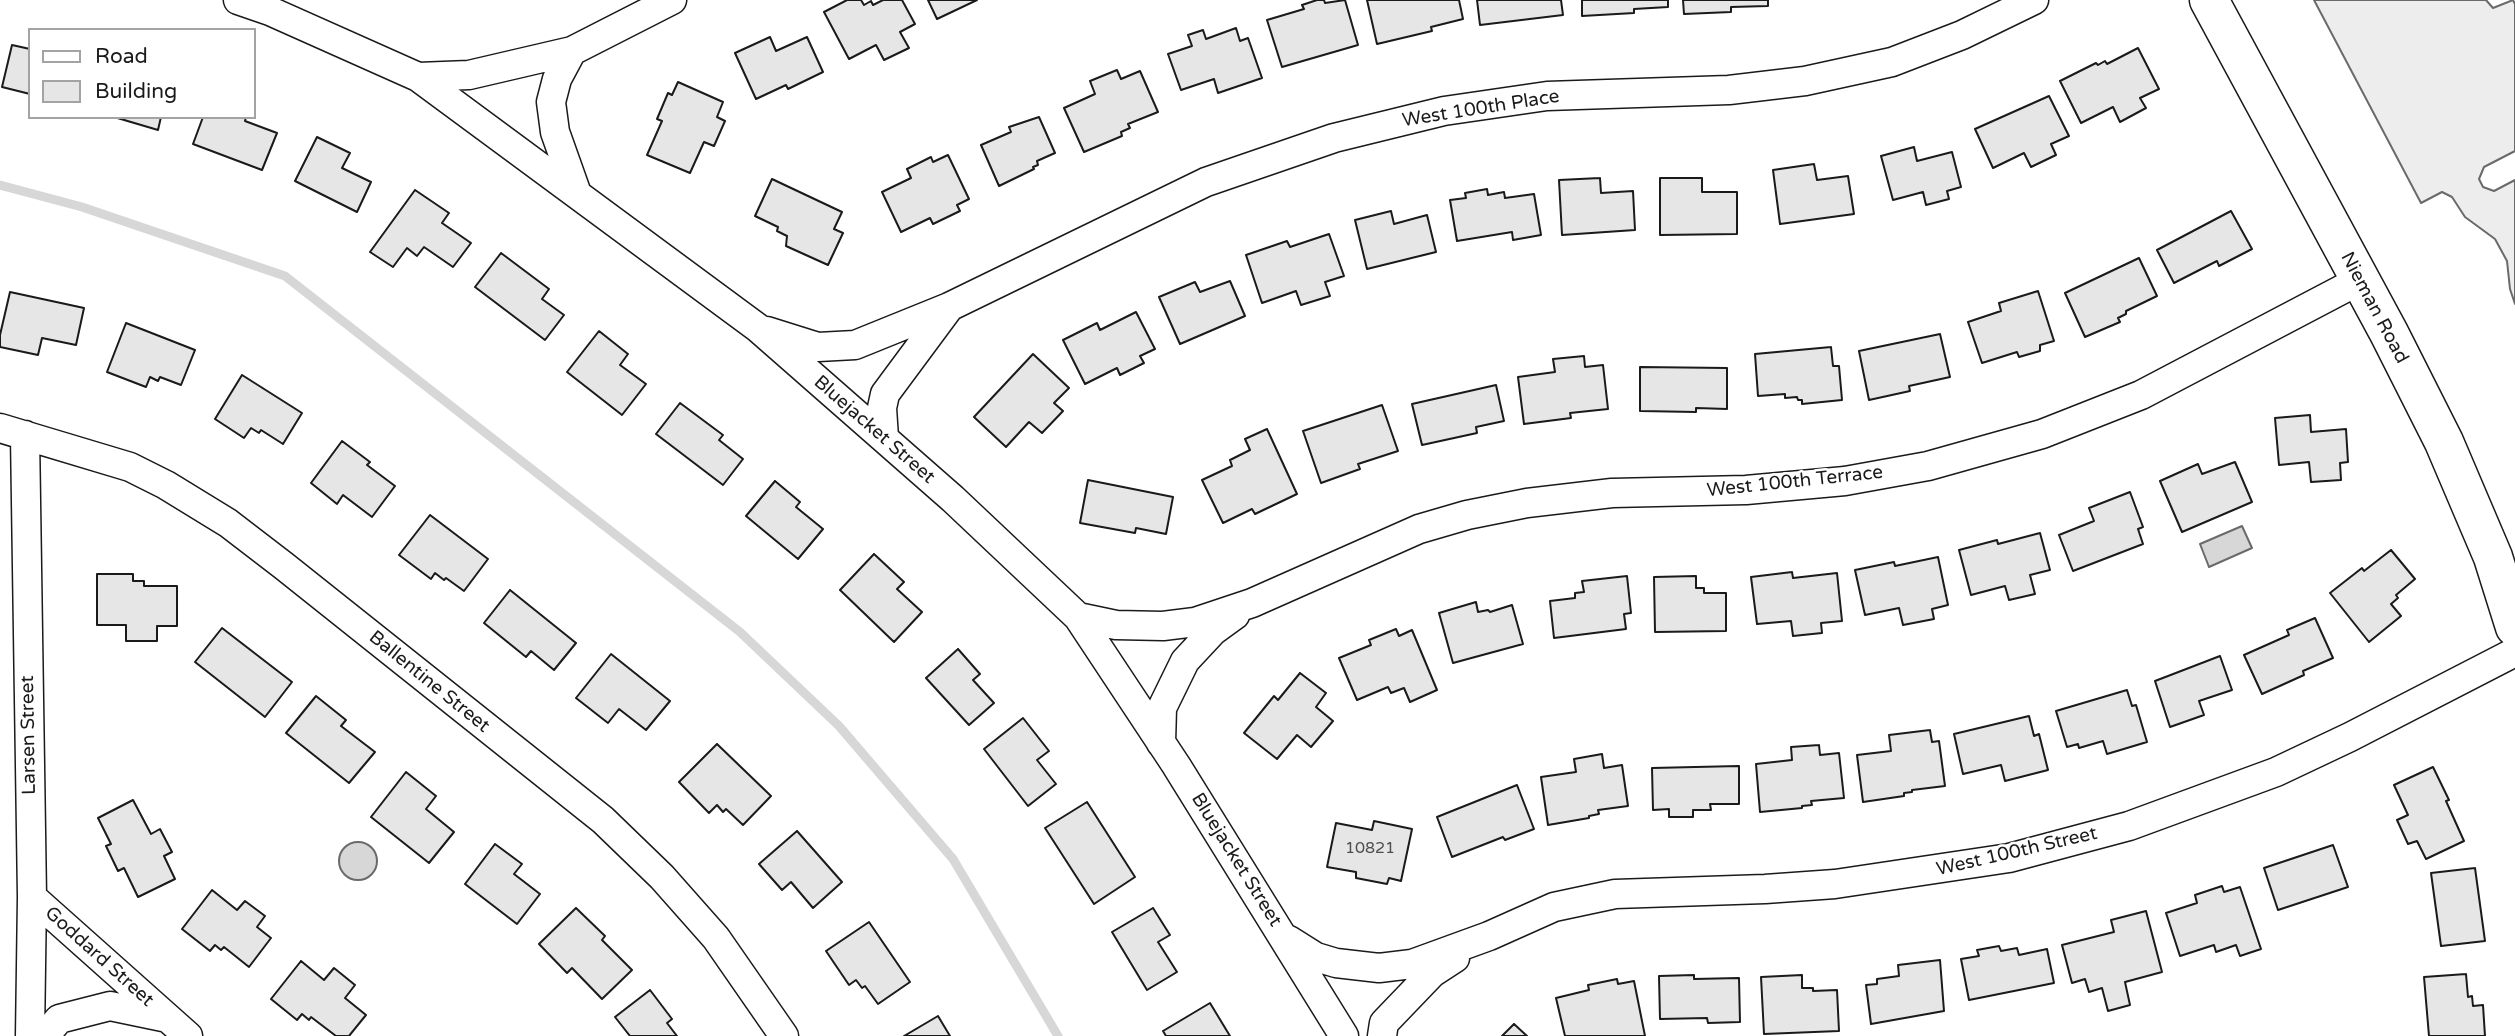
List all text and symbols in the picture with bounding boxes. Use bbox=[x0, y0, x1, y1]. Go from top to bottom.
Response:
legend bbox=[28, 28, 256, 119]
text: Road bbox=[95, 44, 148, 69]
text: Building bbox=[95, 79, 177, 104]
street label: West 100th Place bbox=[1401, 85, 1561, 133]
street label: Nieman Road bbox=[2335, 248, 2413, 368]
street label: Bluejacket Street bbox=[809, 371, 939, 489]
street label: West 100th Terrace bbox=[1706, 461, 1884, 503]
street label: Ballentine Street bbox=[364, 626, 494, 738]
street label: Larsen Street bbox=[17, 675, 41, 795]
street label: Bluejacket Street bbox=[1186, 789, 1286, 931]
street label: West 100th Street bbox=[1934, 822, 2100, 882]
house number: 10821 bbox=[1345, 839, 1395, 859]
street label: Goddard Street bbox=[40, 902, 158, 1012]

